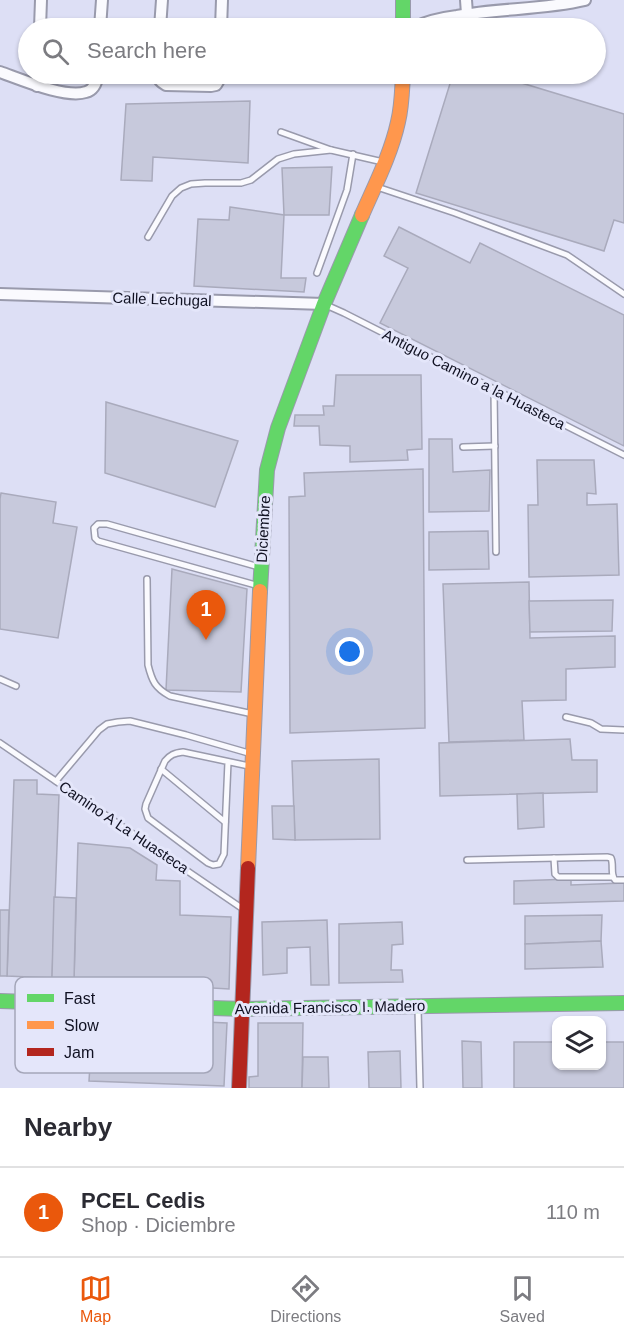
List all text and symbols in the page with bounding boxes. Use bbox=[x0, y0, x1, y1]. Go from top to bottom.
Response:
search box bbox=[18, 18, 606, 84]
icon: search bbox=[39, 35, 72, 68]
text: Search here bbox=[87, 38, 207, 63]
street label: Calle Lechugal bbox=[112, 289, 212, 309]
street label: Antiguo Camino a la Huasteca bbox=[380, 325, 569, 433]
street label: Diciembre bbox=[253, 495, 273, 563]
pin: 1 bbox=[186, 590, 226, 640]
your location bbox=[335, 637, 364, 666]
street label: Camino A La Huasteca bbox=[56, 777, 193, 877]
legend bbox=[15, 977, 213, 1073]
text: Fast bbox=[64, 990, 96, 1007]
street label: Avenida Francisco I. Madero bbox=[235, 997, 425, 1017]
map controls bbox=[552, 1016, 606, 1070]
button: layers bbox=[552, 1016, 606, 1070]
text: Slow bbox=[64, 1017, 99, 1034]
text: Jam bbox=[64, 1044, 94, 1061]
text: Nearby bbox=[24, 1112, 112, 1142]
text: PCEL Cedis bbox=[81, 1188, 205, 1213]
text: 1 bbox=[38, 1201, 49, 1223]
text: 110 m bbox=[546, 1201, 600, 1223]
text: Shop · Diciembre bbox=[81, 1214, 236, 1236]
tab: Map bbox=[79, 1272, 112, 1326]
tab: Directions bbox=[270, 1272, 341, 1326]
tab: Saved bbox=[500, 1272, 545, 1326]

